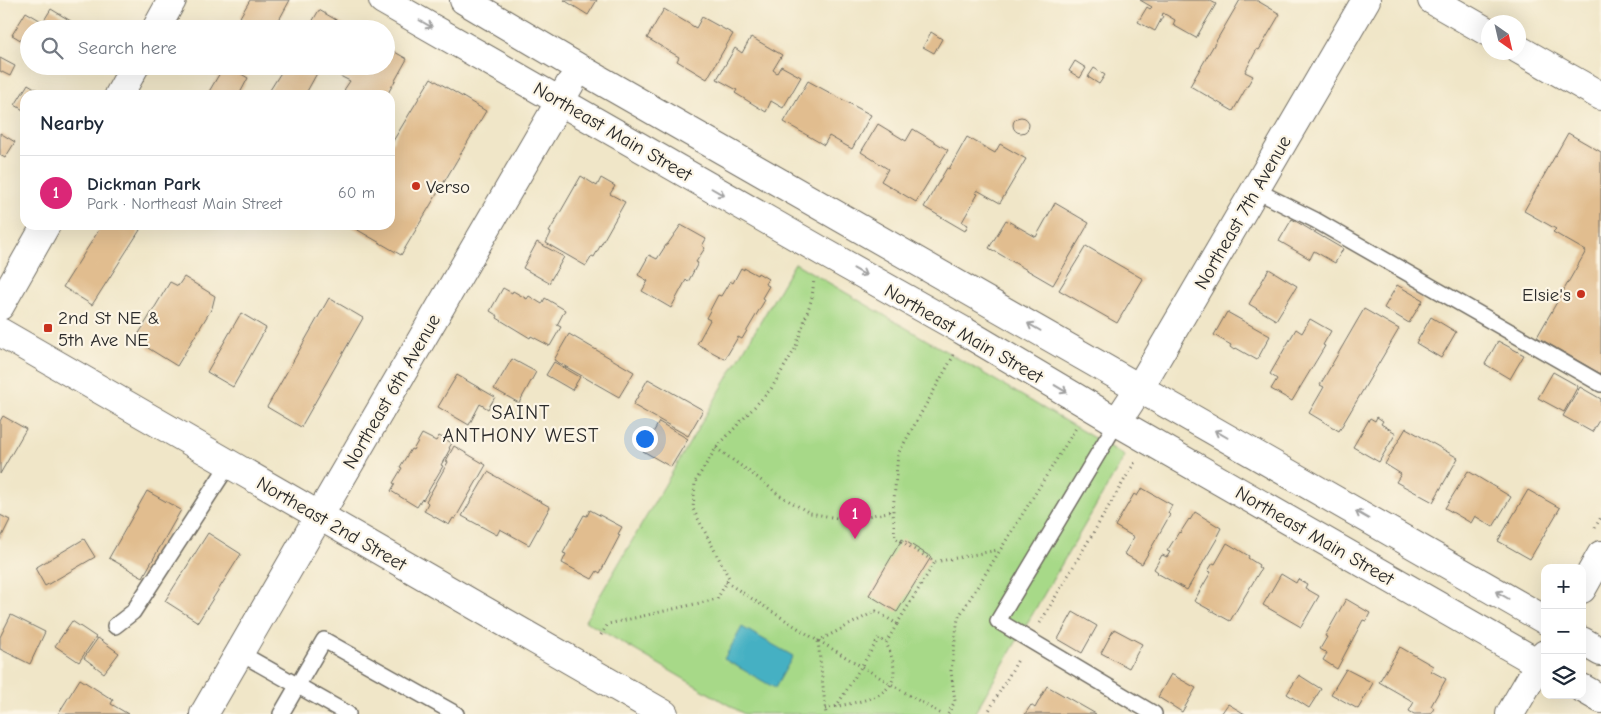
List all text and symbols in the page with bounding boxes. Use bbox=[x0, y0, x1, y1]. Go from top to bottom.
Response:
north arrow bbox=[1481, 15, 1526, 60]
one-way arrow bbox=[418, 19, 433, 29]
search box bbox=[20, 20, 395, 75]
icon: search bbox=[38, 34, 66, 62]
text: Search here bbox=[78, 37, 177, 59]
street label: Northeast Main Street bbox=[529, 78, 696, 186]
text: Nearby bbox=[40, 111, 104, 135]
street label: Northeast 7th Avenue bbox=[1190, 132, 1296, 293]
text: Dickman Park bbox=[87, 173, 201, 195]
place label: Verso bbox=[426, 176, 470, 198]
marker: Verso bbox=[410, 180, 422, 192]
text: 1 bbox=[53, 184, 59, 202]
text: 60 m bbox=[338, 184, 375, 202]
one-way arrow bbox=[711, 187, 725, 197]
text: Park · Northeast Main Street bbox=[87, 195, 282, 213]
one-way arrow bbox=[852, 268, 866, 278]
street label: Northeast Main Street bbox=[880, 280, 1047, 388]
place label: Elsie's bbox=[1522, 284, 1571, 306]
marker: Elsie's bbox=[1575, 288, 1587, 300]
place label: 2nd St NE & 5th Ave NE bbox=[58, 307, 160, 351]
street label: Northeast 6th Avenue bbox=[339, 310, 445, 473]
marker: 2nd St NE & 5th Ave NE bbox=[42, 322, 54, 334]
one-way arrow bbox=[1026, 322, 1041, 332]
one-way arrow bbox=[1053, 384, 1067, 394]
district label: SAINT ANTHONY WEST bbox=[442, 401, 600, 447]
your location bbox=[632, 426, 658, 452]
one-way arrow bbox=[1214, 428, 1228, 438]
street label: Northeast 2nd Street bbox=[253, 472, 411, 576]
street label: Northeast Main Street bbox=[1231, 482, 1398, 590]
pin: 1 bbox=[839, 498, 871, 539]
one-way arrow bbox=[1355, 509, 1369, 519]
map controls bbox=[1541, 564, 1586, 699]
button: + bbox=[1541, 564, 1586, 609]
one-way arrow bbox=[1496, 590, 1510, 600]
button: − bbox=[1541, 609, 1586, 654]
button: layers bbox=[1541, 654, 1586, 699]

